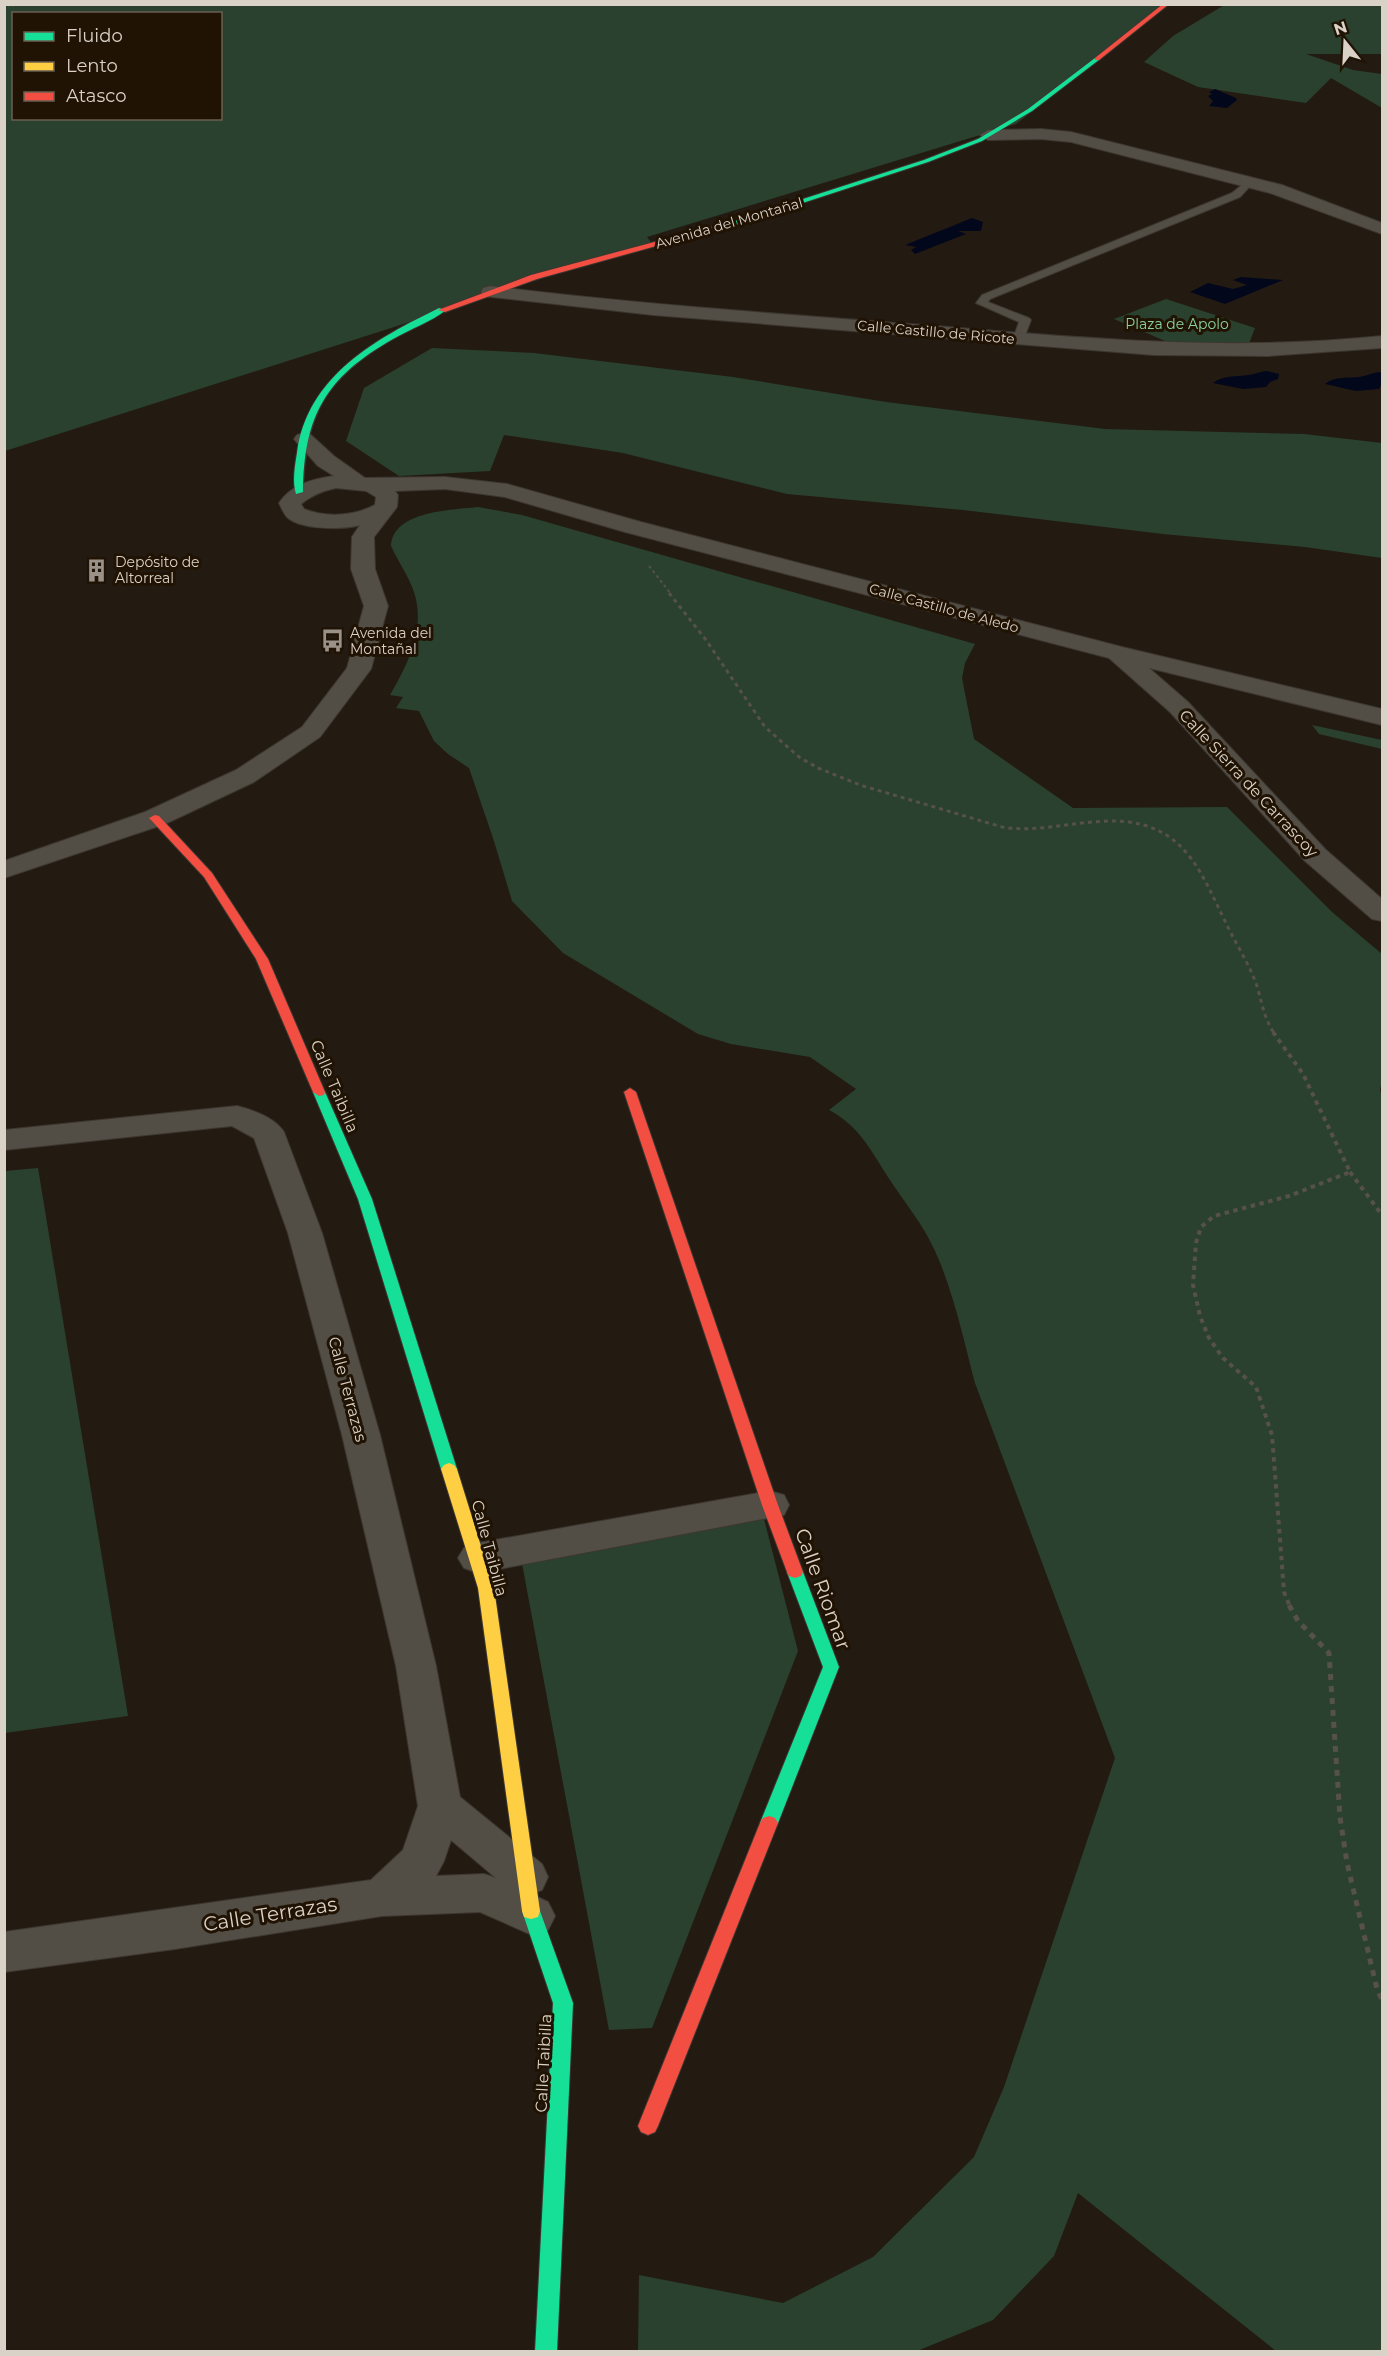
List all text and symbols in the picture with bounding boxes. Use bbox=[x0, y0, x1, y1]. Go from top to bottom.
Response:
legend bbox=[12, 12, 222, 120]
north arrow bbox=[1315, 12, 1375, 72]
text: N bbox=[1331, 17, 1350, 39]
text: Fluido bbox=[66, 25, 123, 47]
text: Lento bbox=[66, 55, 118, 77]
text: Atasco bbox=[66, 85, 126, 107]
street label: Avenida del Montañal bbox=[653, 193, 805, 253]
park label: Plaza de Apolo bbox=[1125, 315, 1229, 333]
street label: Calle Castillo de Ricote bbox=[857, 316, 1015, 348]
place label: Depósito de Altorreal bbox=[115, 553, 200, 587]
building icon: Depósito de Altorreal bbox=[84, 557, 110, 583]
street label: Calle Castillo de Aledo bbox=[867, 579, 1021, 637]
place label: Avenida del Montañal bbox=[350, 624, 432, 658]
bus stop icon: Avenida del Montañal bbox=[319, 628, 345, 654]
street label: Calle Sierra de Carrascoy bbox=[1175, 706, 1322, 861]
street label: Calle Taibilla bbox=[306, 1037, 363, 1135]
street label: Calle Terrazas bbox=[324, 1335, 371, 1444]
street label: Calle Taibilla bbox=[468, 1498, 511, 1598]
street label: Calle Riomar bbox=[790, 1525, 856, 1653]
street label: Calle Terrazas bbox=[201, 1892, 339, 1936]
street label: Calle Taibilla bbox=[531, 2013, 556, 2113]

